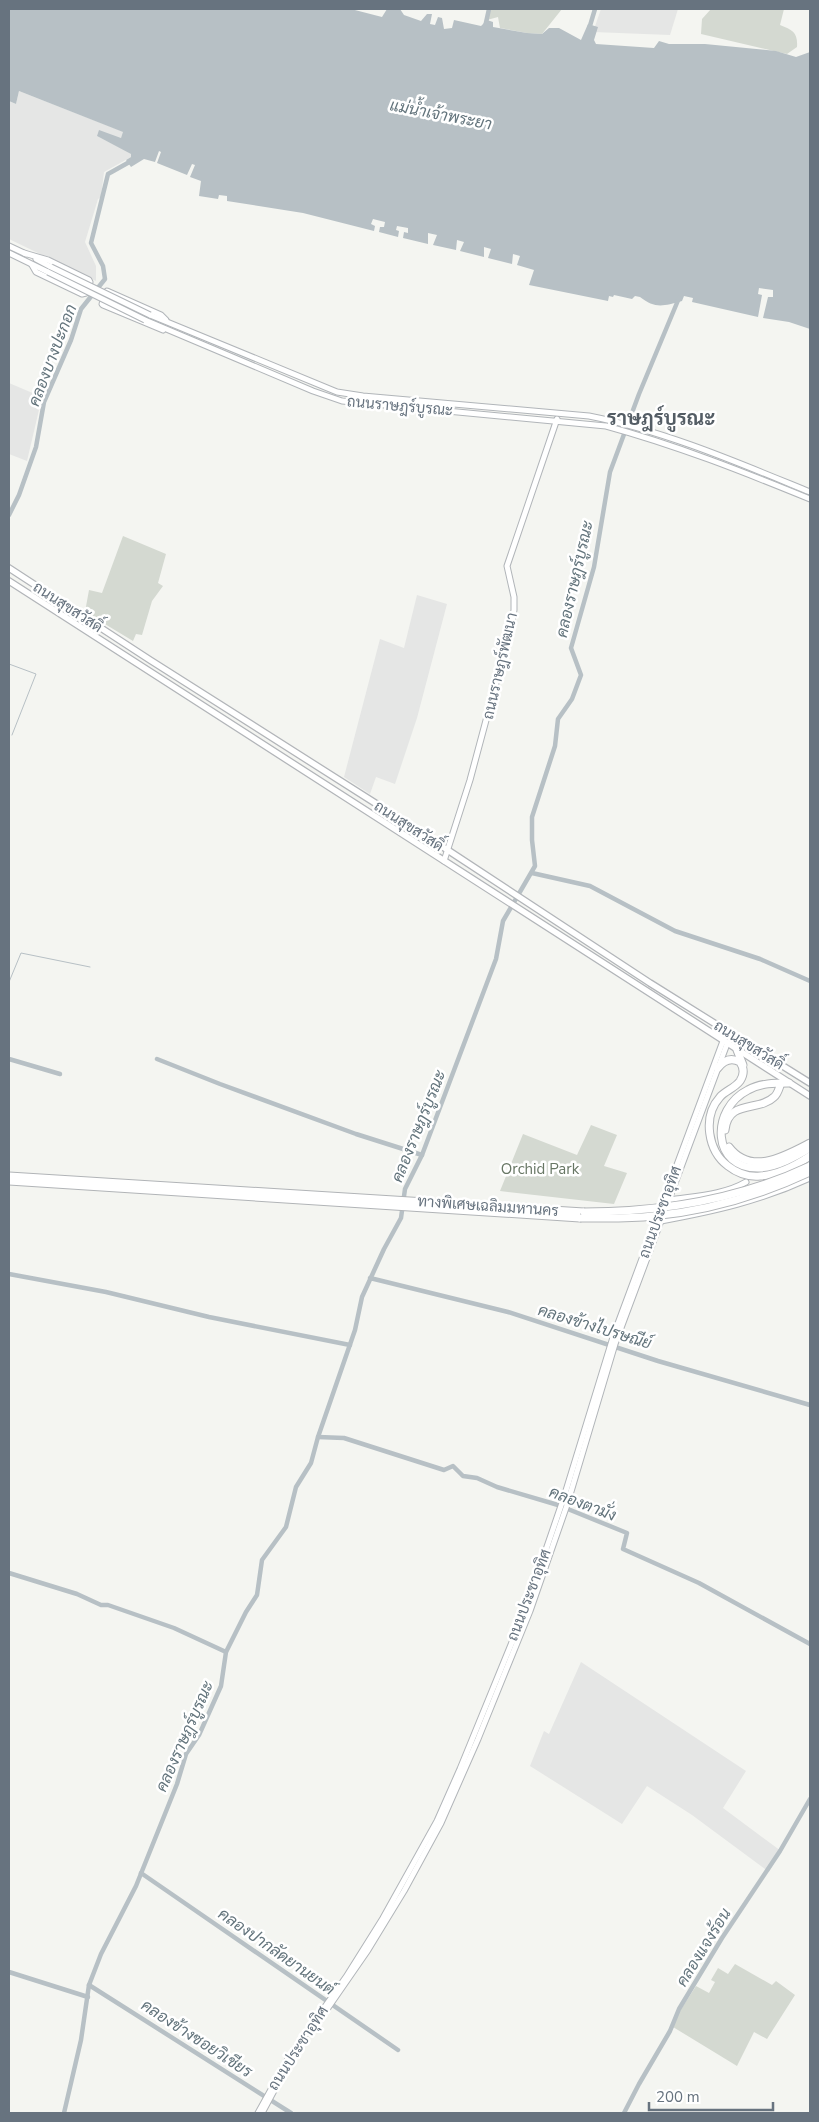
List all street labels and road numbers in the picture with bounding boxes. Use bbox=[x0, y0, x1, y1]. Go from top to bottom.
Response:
street label: ถนนราษฎร์บูรณะ bbox=[346, 391, 454, 421]
street label: ถนนสุขสวัสดิ์ bbox=[29, 573, 110, 638]
street label: ถนนราษฎร์พัฒนา bbox=[478, 611, 522, 721]
street label: ถนนสุขสวัสดิ์ bbox=[370, 792, 451, 857]
street label: ถนนสุขสวัสดิ์ bbox=[710, 1011, 791, 1075]
street label: ถนนประชาอุทิศ bbox=[634, 1163, 687, 1261]
street label: ทางพิเศษเฉลิมมหานคร bbox=[417, 1191, 559, 1221]
street label: ถนนประชาอุทิศ bbox=[502, 1546, 557, 1644]
street label: ถนนประชาอุทิศ bbox=[263, 2002, 334, 2095]

